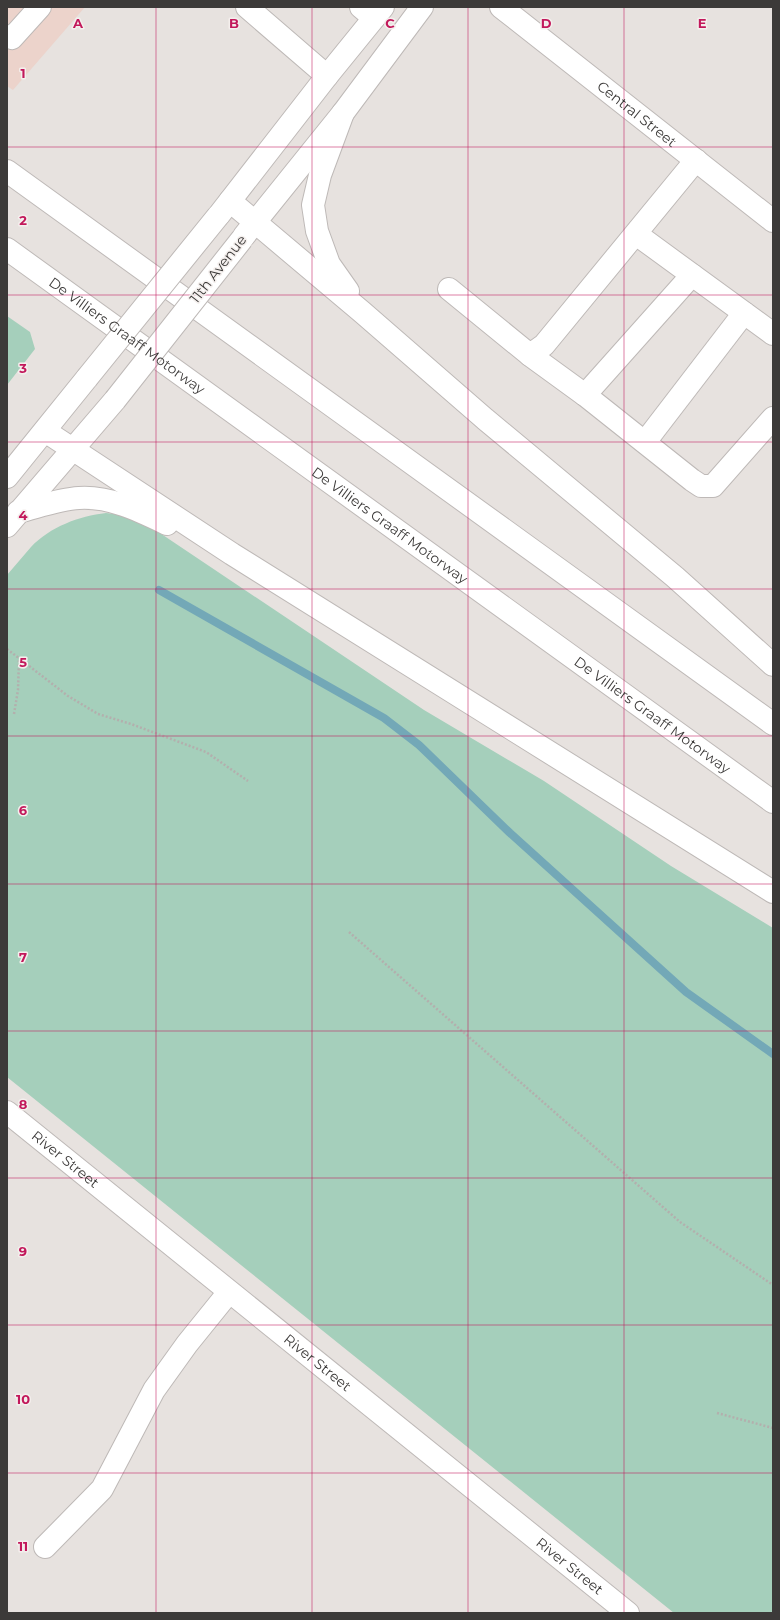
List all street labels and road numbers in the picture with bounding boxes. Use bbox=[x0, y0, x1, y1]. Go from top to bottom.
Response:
street label: Central Street bbox=[594, 77, 681, 151]
street label: 11th Avenue bbox=[186, 231, 250, 307]
street label: De Villiers Graaff Motorway bbox=[45, 273, 209, 398]
street label: De Villiers Graaff Motorway bbox=[308, 463, 472, 588]
street label: De Villiers Graaff Motorway bbox=[571, 652, 734, 778]
street label: River Street bbox=[28, 1127, 103, 1192]
street label: River Street bbox=[280, 1330, 355, 1395]
street label: River Street bbox=[532, 1533, 607, 1599]

